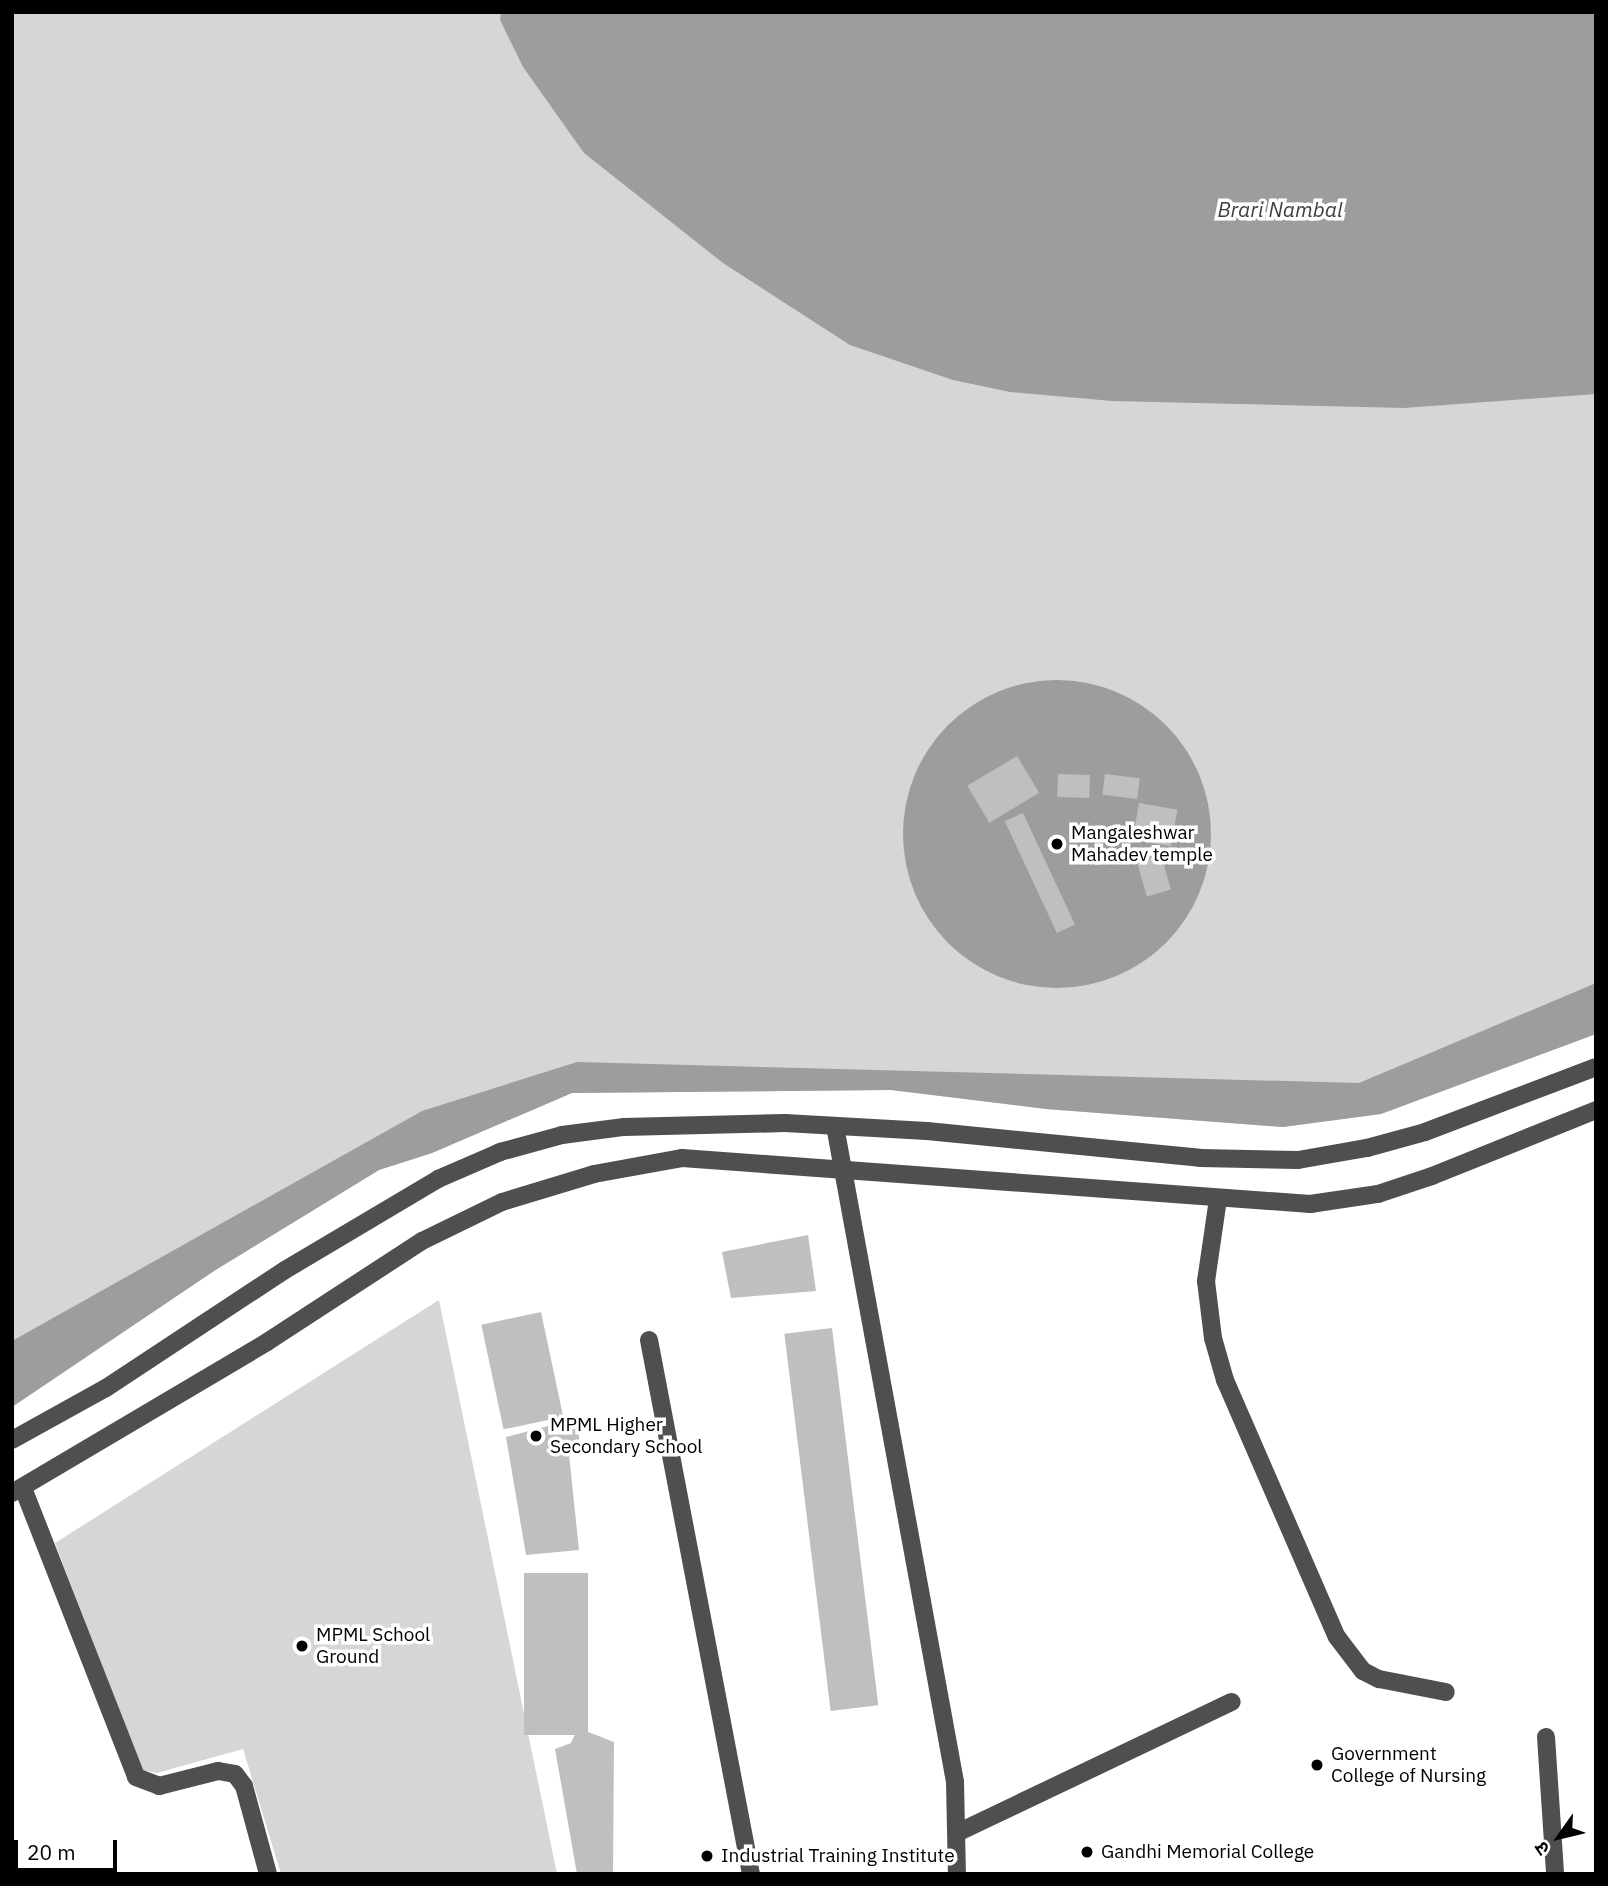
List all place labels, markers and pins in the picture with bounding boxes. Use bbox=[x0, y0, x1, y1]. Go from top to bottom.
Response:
place label: Mangaleshwar Mahadev temple bbox=[1071, 822, 1213, 866]
marker: Mangaleshwar Mahadev temple bbox=[1049, 836, 1065, 852]
place label: MPML Higher Secondary School bbox=[550, 1414, 702, 1458]
marker: MPML Higher Secondary School bbox=[528, 1428, 544, 1444]
place label: MPML School Ground bbox=[316, 1624, 430, 1668]
marker: MPML School Ground bbox=[294, 1638, 310, 1654]
place label: Government College of Nursing bbox=[1331, 1743, 1486, 1787]
marker: Government College of Nursing bbox=[1309, 1757, 1325, 1773]
place label: Gandhi Memorial College bbox=[1101, 1841, 1314, 1863]
marker: Gandhi Memorial College bbox=[1079, 1844, 1095, 1860]
place label: Industrial Training Institute bbox=[721, 1845, 955, 1867]
marker: Industrial Training Institute bbox=[699, 1848, 715, 1864]

